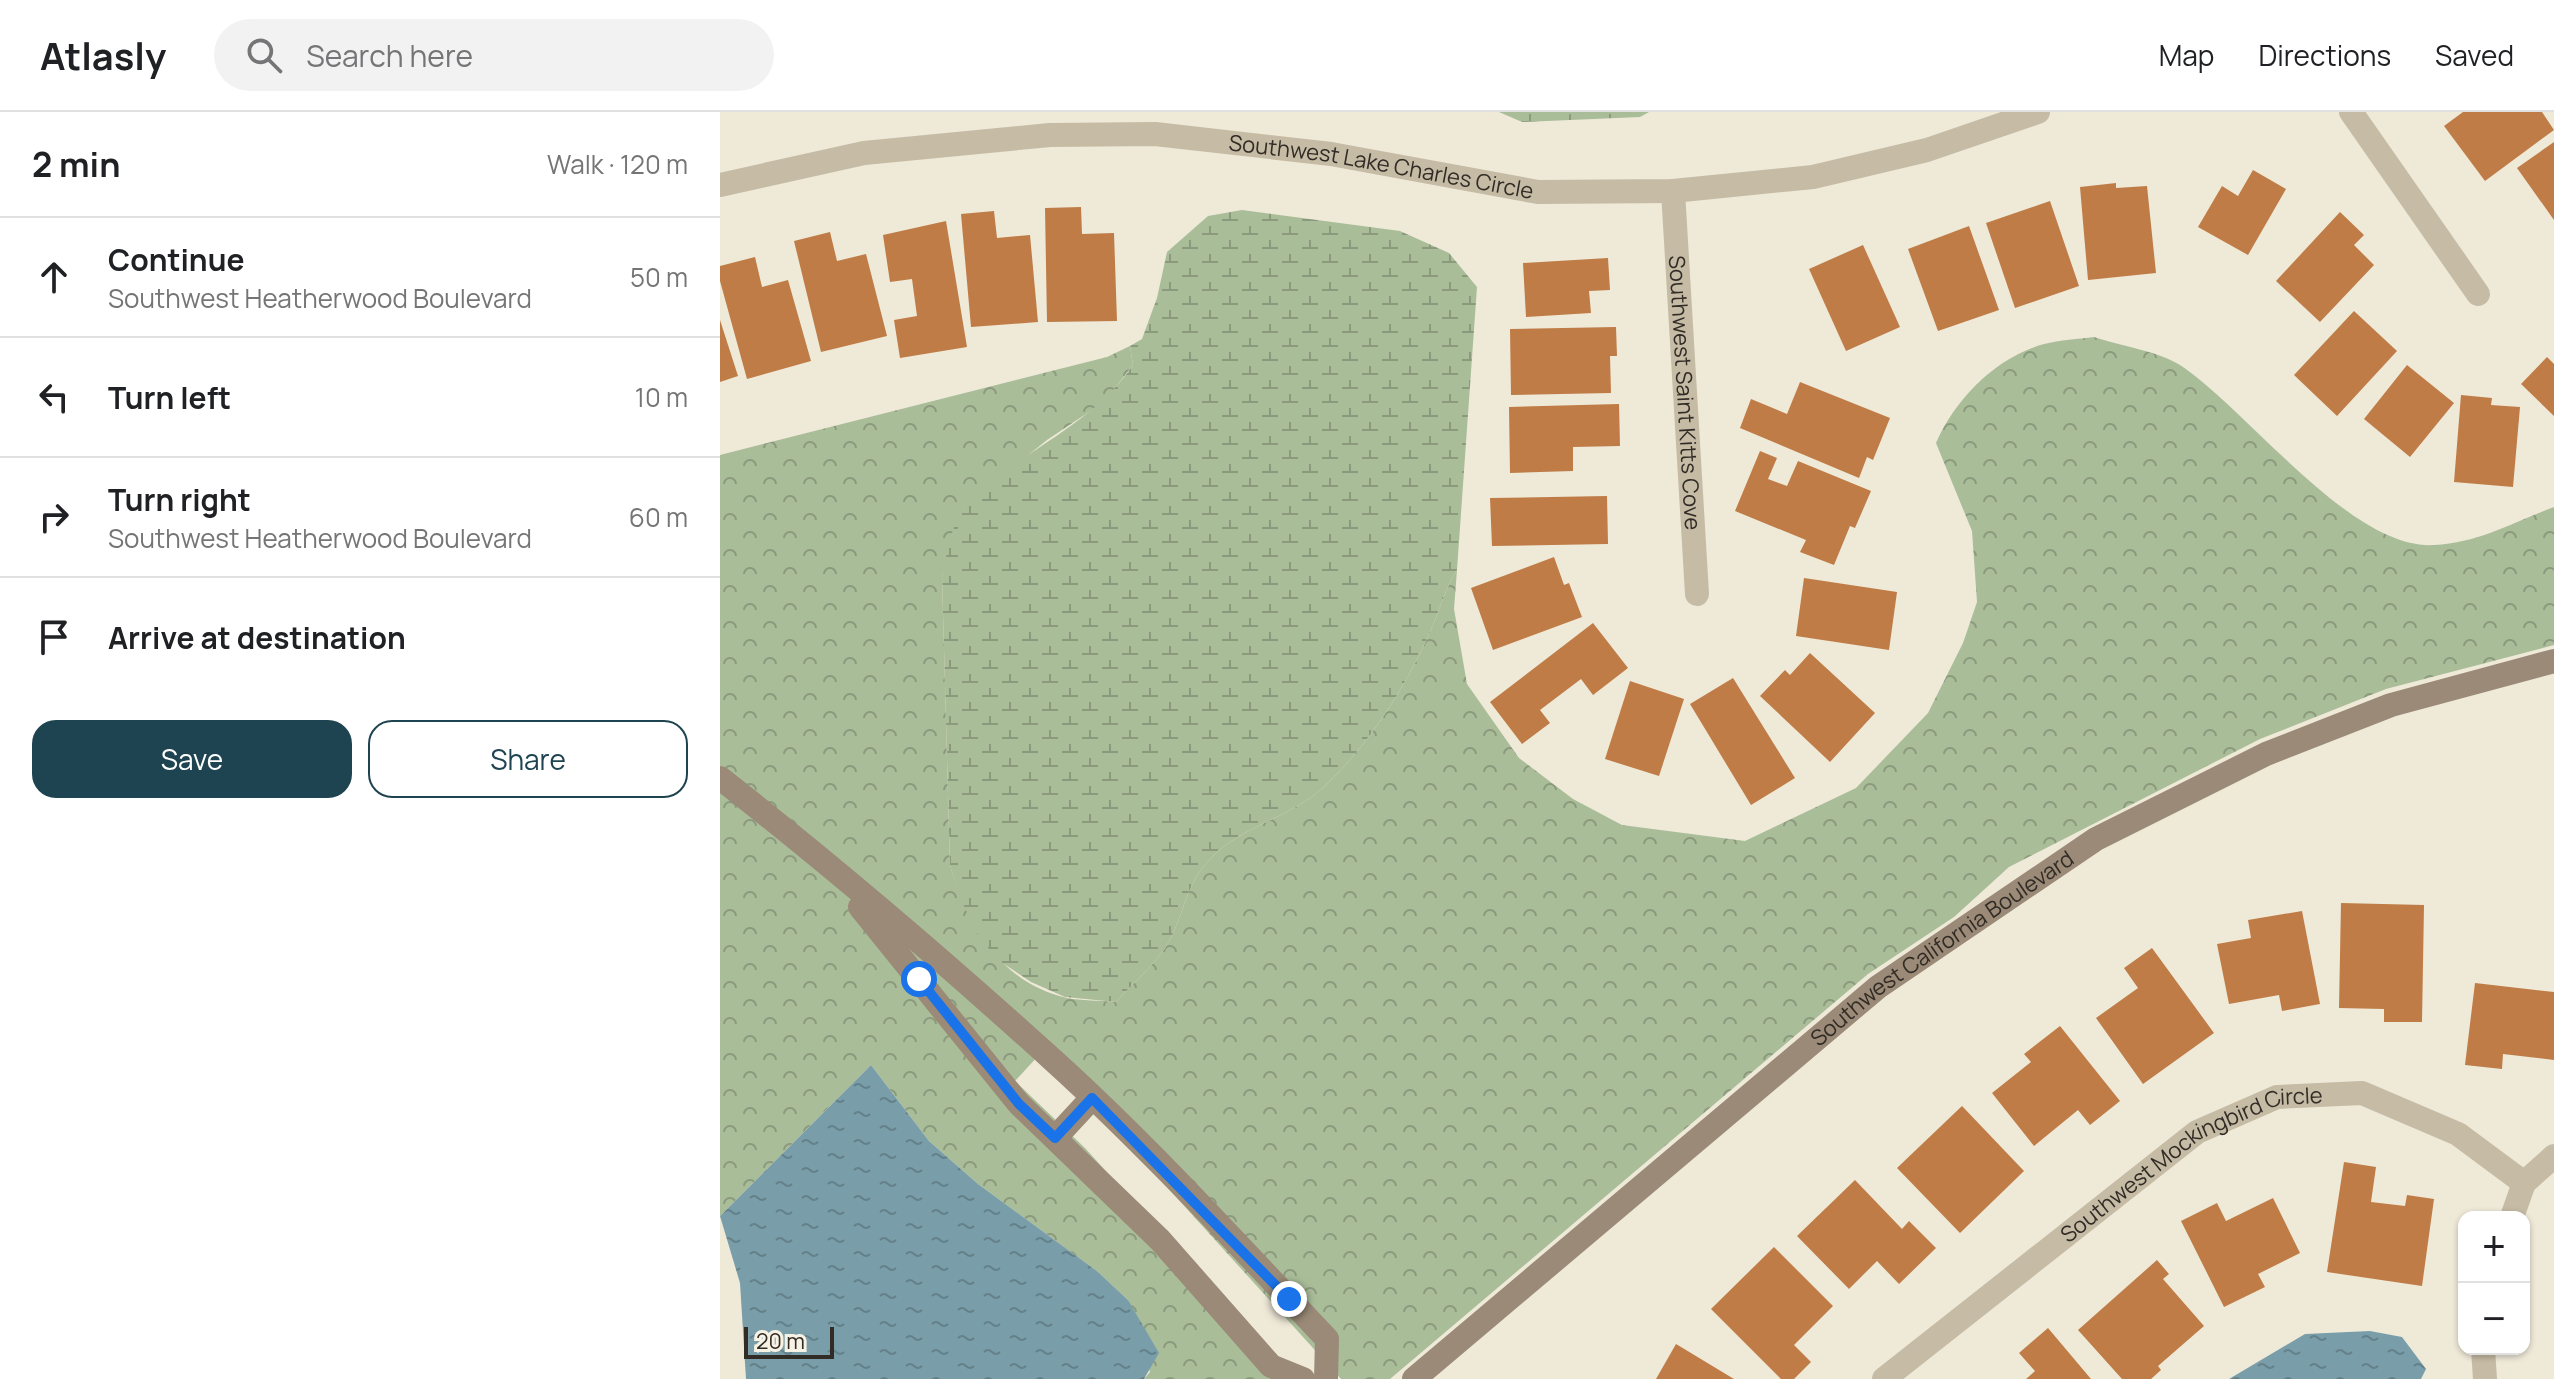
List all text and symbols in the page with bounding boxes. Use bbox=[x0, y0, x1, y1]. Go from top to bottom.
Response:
search box bbox=[214, 19, 774, 91]
text: Atlasly bbox=[40, 29, 166, 81]
icon: search bbox=[242, 33, 286, 77]
text: Search here bbox=[306, 35, 473, 76]
text: Map bbox=[2159, 36, 2214, 74]
text: Directions bbox=[2258, 36, 2391, 74]
text: Saved bbox=[2435, 36, 2514, 74]
street label: Southwest Lake Charles Circle bbox=[1227, 127, 1536, 206]
text: 2 min bbox=[32, 141, 120, 187]
text: Walk · 120 m bbox=[547, 146, 688, 182]
text: Continue bbox=[108, 239, 244, 280]
street label: Southwest Saint Kitts Cove bbox=[1662, 254, 1708, 531]
icon: ahead bbox=[32, 255, 76, 299]
text: 50 m bbox=[630, 259, 688, 295]
text: Southwest Heatherwood Boulevard bbox=[108, 280, 532, 316]
icon: left bbox=[32, 375, 76, 419]
text: Turn left bbox=[108, 377, 231, 418]
text: 10 m bbox=[635, 379, 688, 415]
text: Turn right bbox=[108, 479, 251, 520]
icon: right bbox=[32, 495, 76, 539]
text: 60 m bbox=[629, 499, 688, 535]
text: Southwest Heatherwood Boulevard bbox=[108, 520, 532, 556]
icon: arrive bbox=[32, 615, 76, 659]
text: Arrive at destination bbox=[108, 617, 406, 658]
button: Save bbox=[32, 720, 352, 798]
button: Share bbox=[368, 720, 688, 798]
street label: Southwest California Boulevard bbox=[1804, 843, 2080, 1053]
route start bbox=[901, 961, 937, 997]
street label: Southwest Mockingbird Circle bbox=[2054, 1080, 2323, 1249]
map controls bbox=[2458, 1211, 2530, 1355]
button: + bbox=[2458, 1211, 2530, 1283]
route end bbox=[1271, 1281, 1307, 1317]
button: − bbox=[2458, 1283, 2530, 1355]
scale bar bbox=[744, 1323, 834, 1359]
text: 20 m bbox=[756, 1326, 805, 1356]

